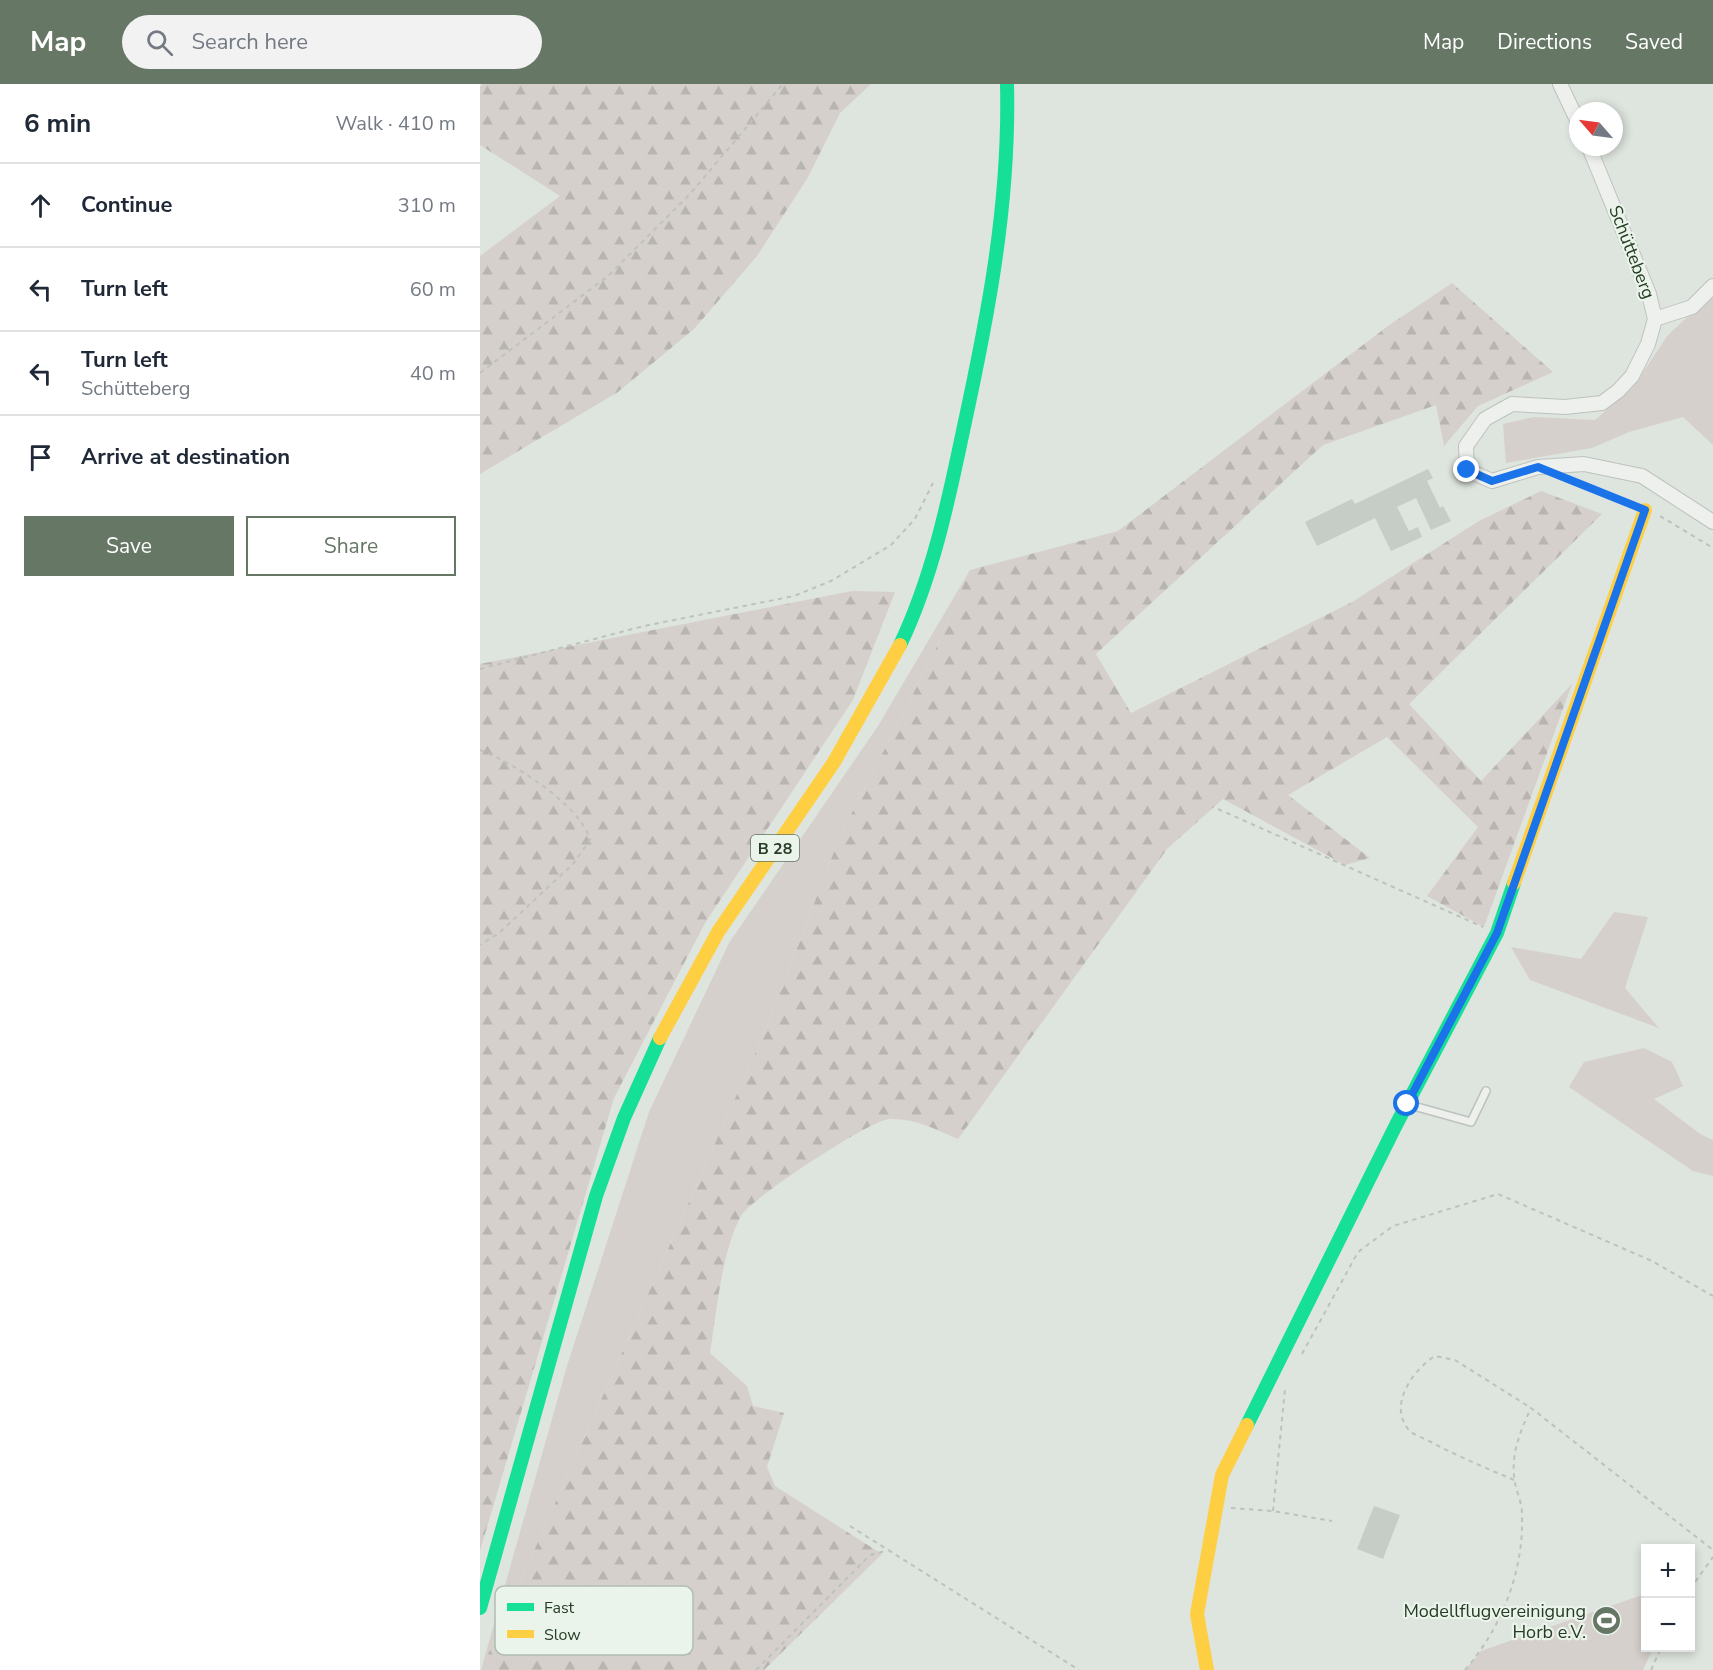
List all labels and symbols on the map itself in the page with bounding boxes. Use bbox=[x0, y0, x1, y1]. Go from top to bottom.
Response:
north arrow bbox=[1569, 102, 1623, 156]
street label: Schütteberg bbox=[1603, 202, 1661, 302]
route end bbox=[1453, 456, 1479, 482]
road number: B 28 bbox=[751, 835, 799, 861]
route start bbox=[1393, 1090, 1419, 1116]
legend bbox=[495, 1586, 693, 1655]
text: Fast bbox=[544, 1597, 575, 1619]
place label: Modellflugvereinigung Horb e.V. bbox=[1403, 1599, 1586, 1644]
sports icon: Modellflugvereinigung Horb e.V. bbox=[1591, 1605, 1623, 1637]
text: Slow bbox=[544, 1624, 581, 1646]

